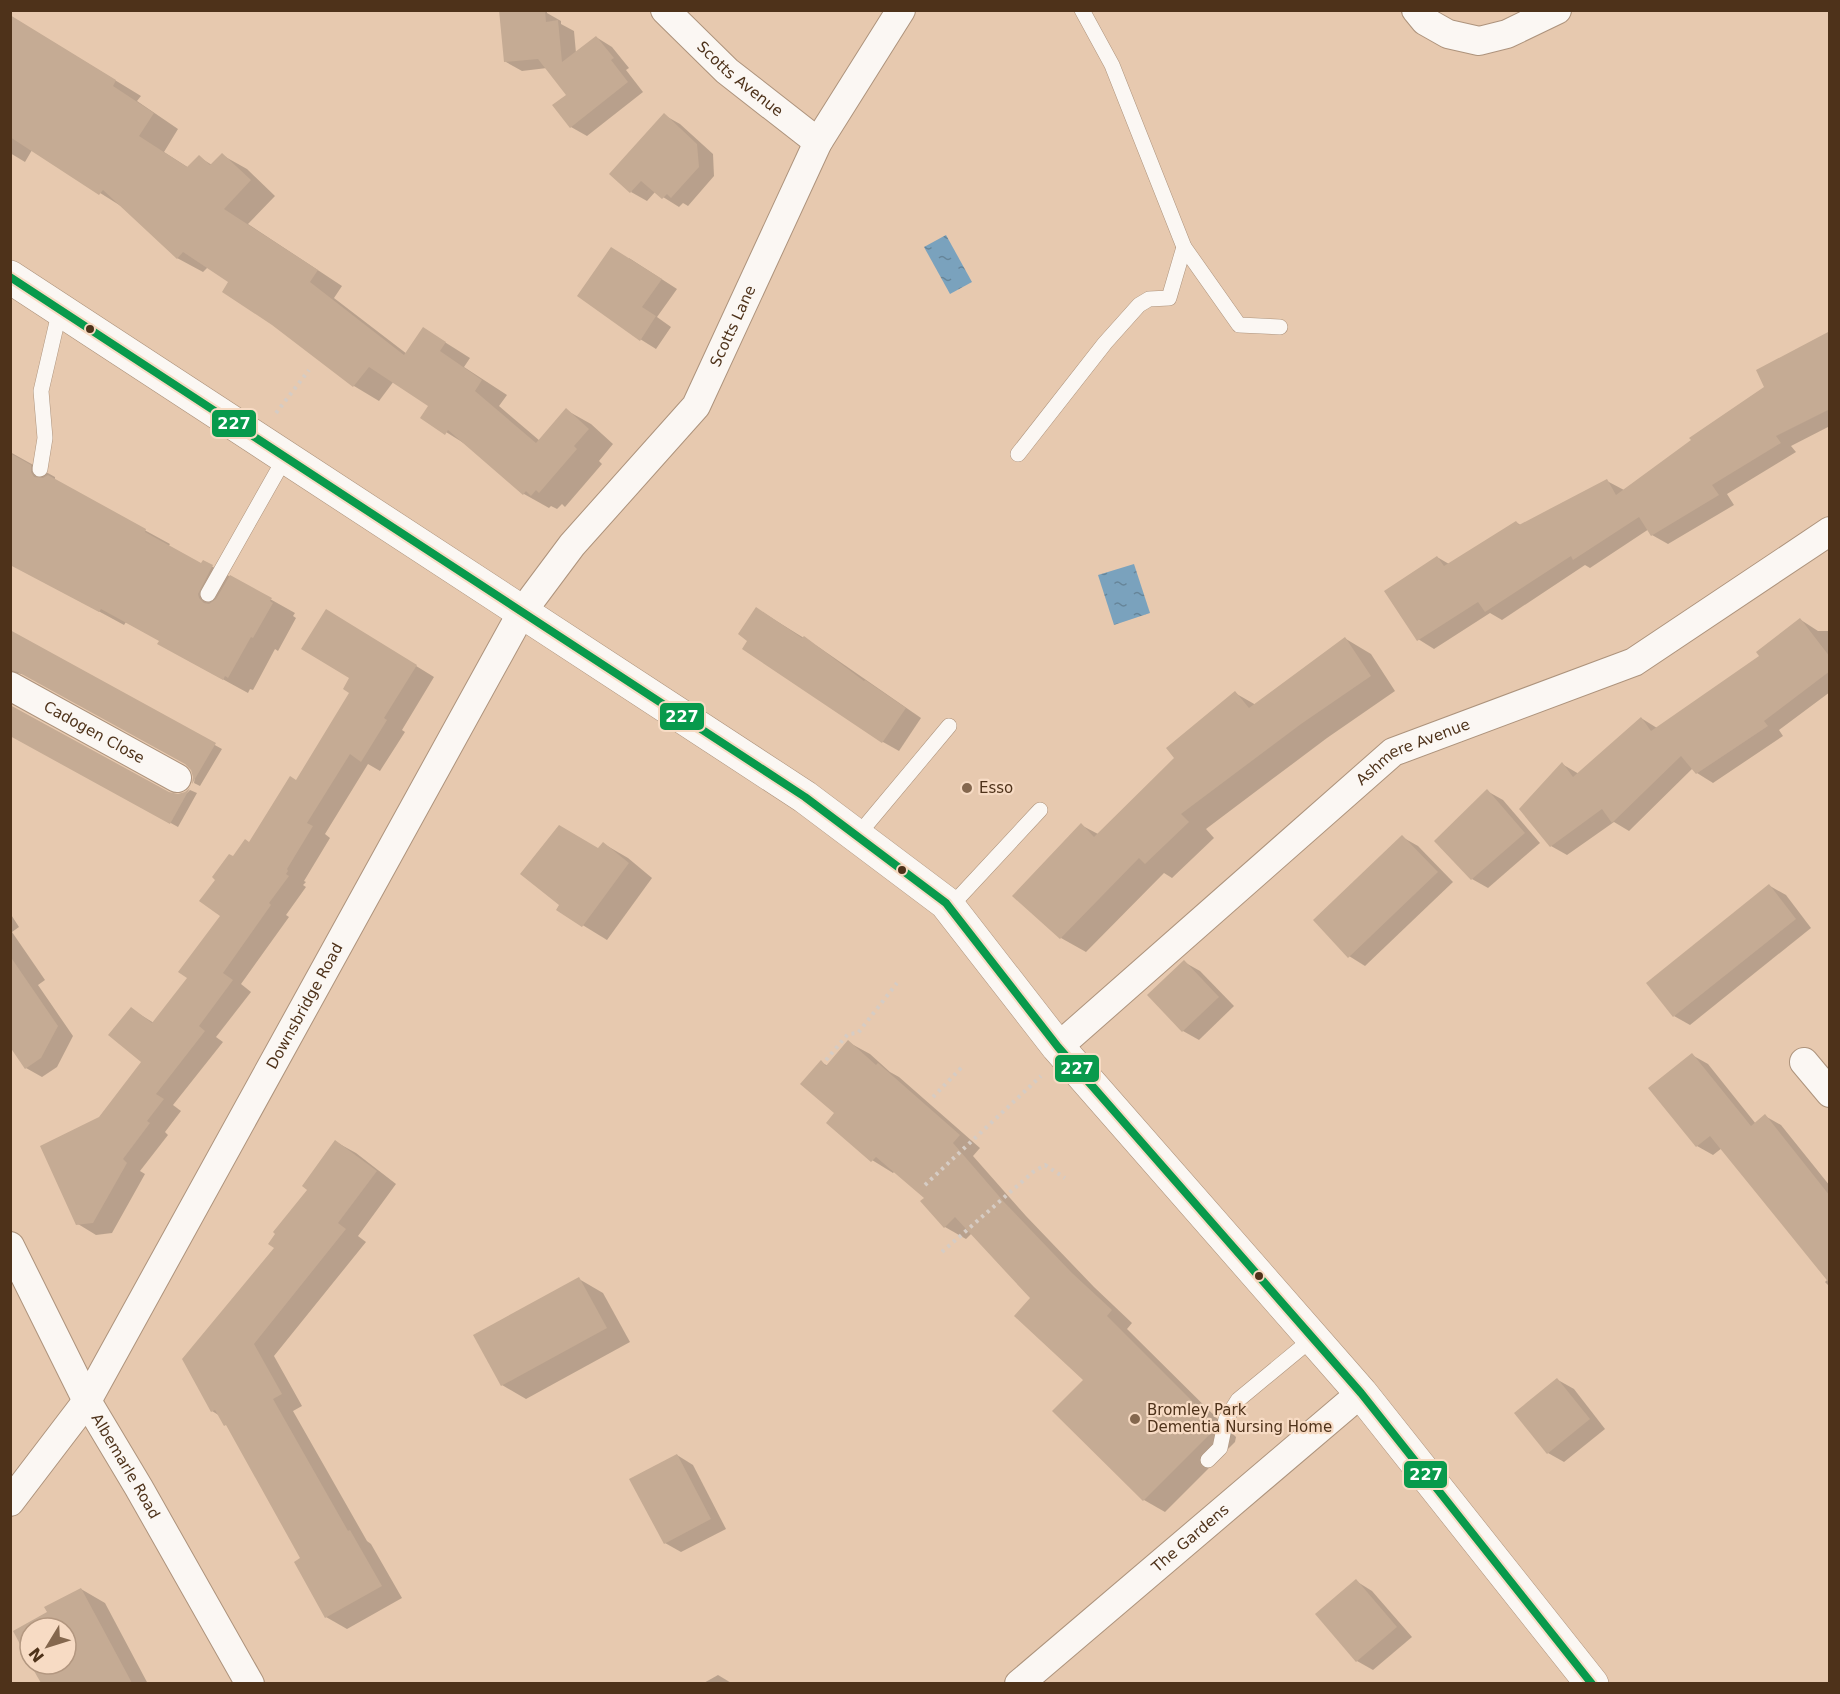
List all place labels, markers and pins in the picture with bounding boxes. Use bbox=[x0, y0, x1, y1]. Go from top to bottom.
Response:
unlabelled marker bbox=[84, 323, 96, 335]
place label: Esso bbox=[979, 779, 1013, 797]
marker: Esso bbox=[960, 781, 974, 795]
unlabelled marker bbox=[896, 864, 908, 876]
unlabelled marker bbox=[1253, 1270, 1265, 1282]
place label: Bromley Park Dementia Nursing Home bbox=[1147, 1401, 1332, 1436]
marker: Bromley Park Dementia Nursing Home bbox=[1128, 1412, 1142, 1426]

